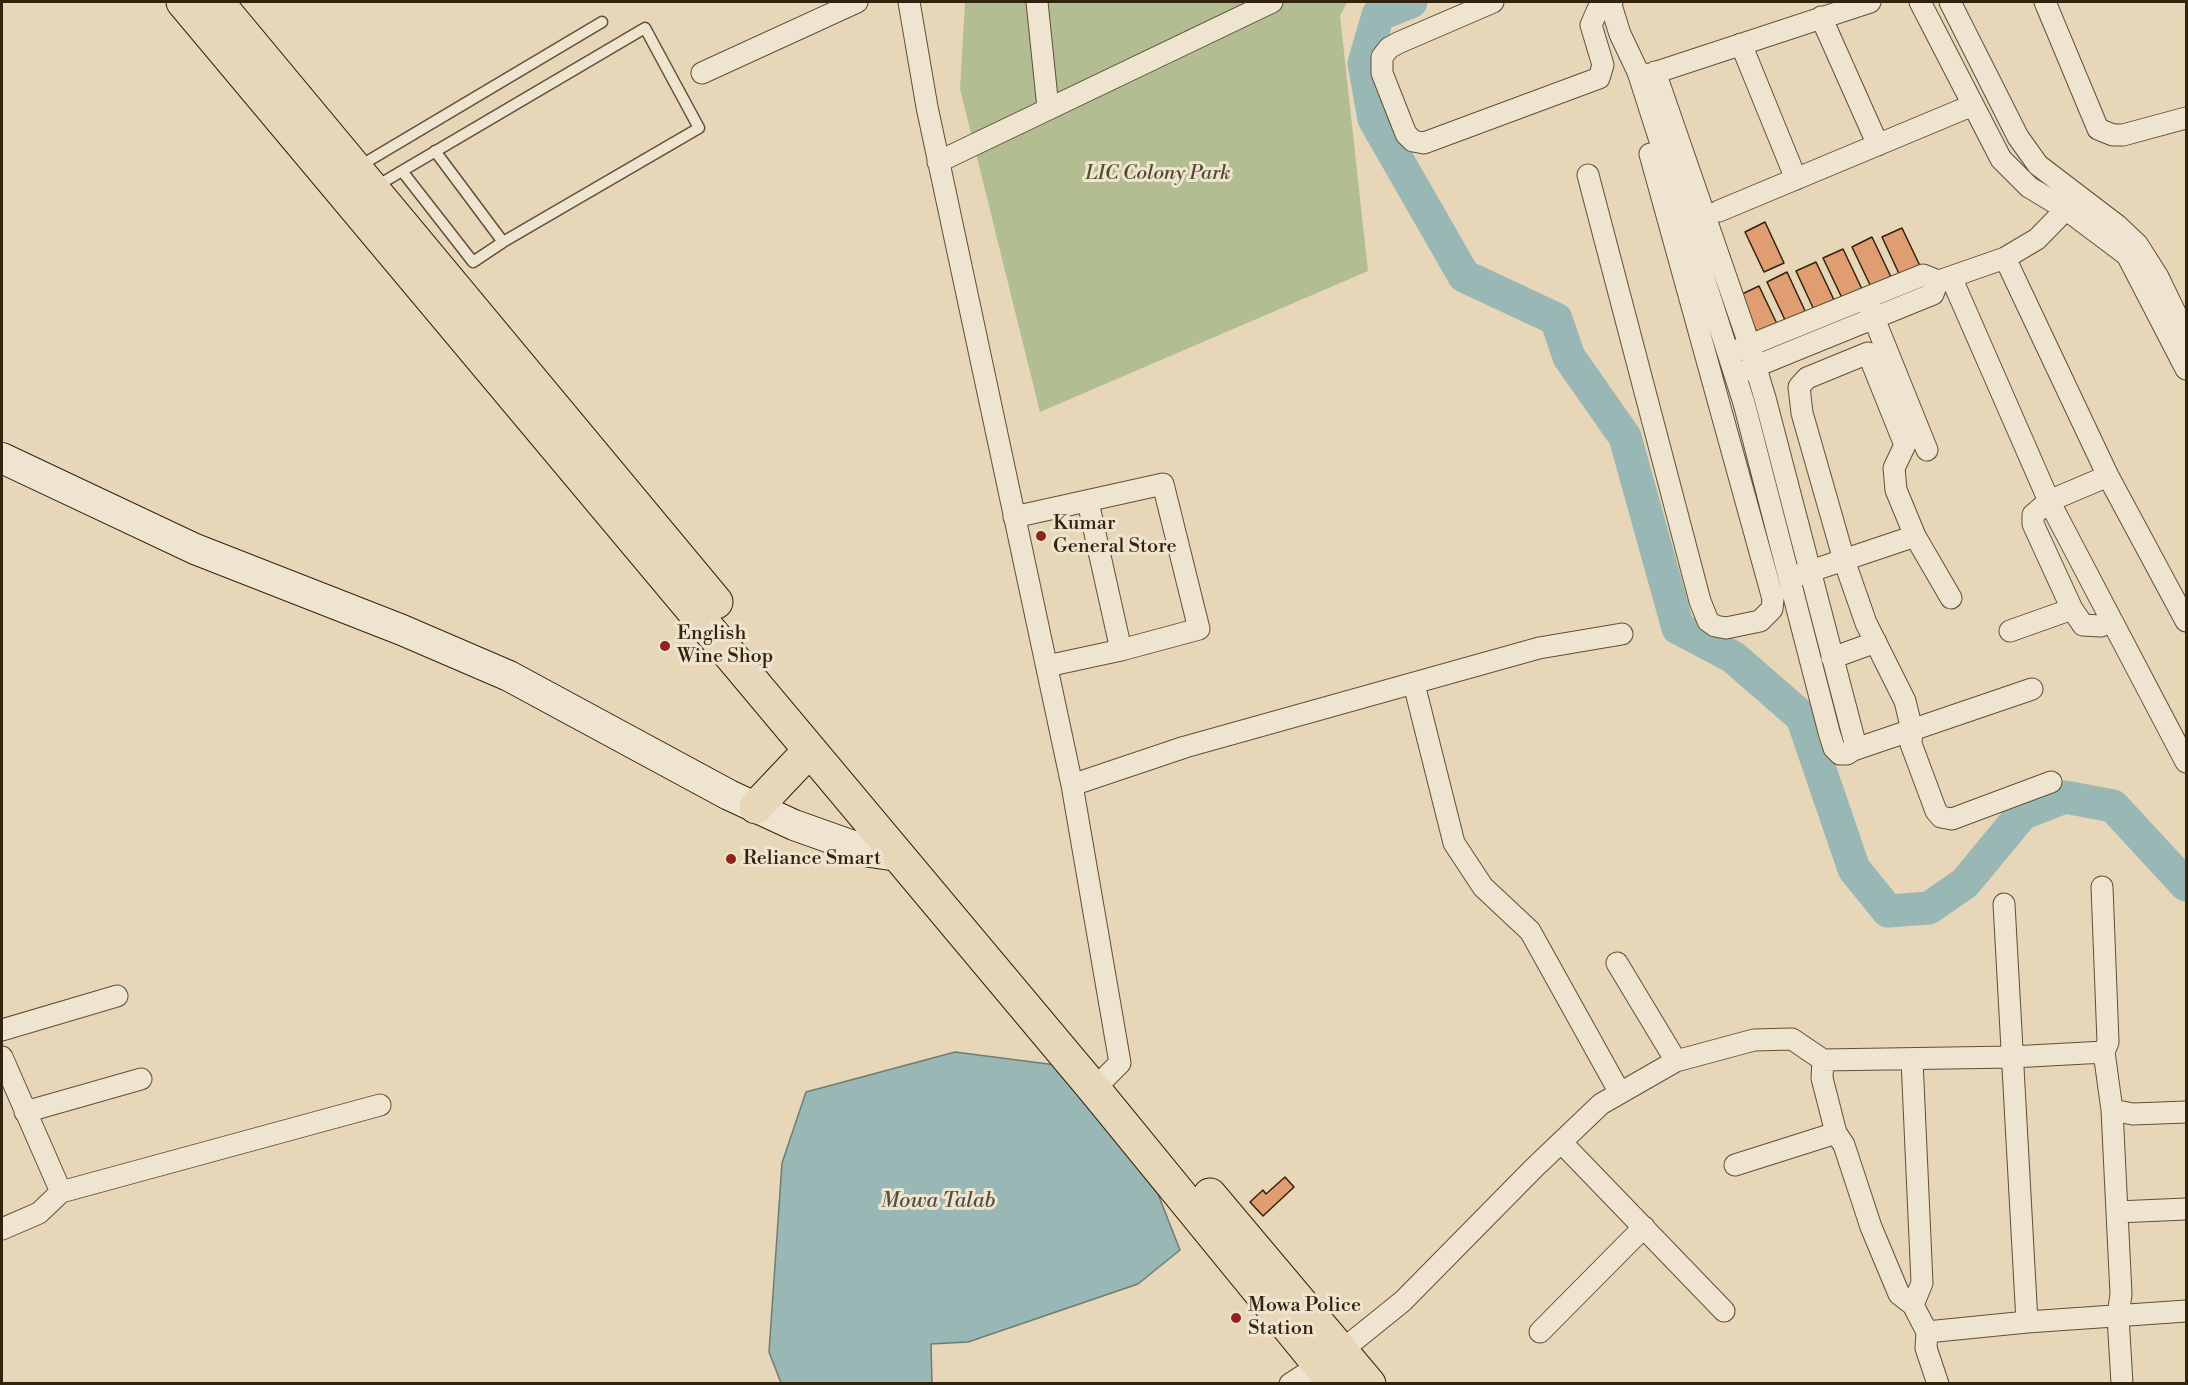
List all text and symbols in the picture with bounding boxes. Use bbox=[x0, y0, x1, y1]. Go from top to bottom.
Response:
park label: LIC Colony Park bbox=[1086, 162, 1230, 186]
place label: Kumar General Store bbox=[1053, 512, 1177, 559]
marker: Kumar General Store bbox=[1034, 529, 1048, 543]
place label: English Wine Shop bbox=[677, 622, 773, 669]
marker: English Wine Shop bbox=[658, 639, 672, 653]
place label: Reliance Smart bbox=[743, 847, 881, 871]
marker: Reliance Smart bbox=[724, 852, 738, 866]
water label: Mowa Talab bbox=[881, 1189, 995, 1215]
place label: Mowa Police Station bbox=[1248, 1294, 1361, 1341]
marker: Mowa Police Station bbox=[1229, 1311, 1243, 1325]

